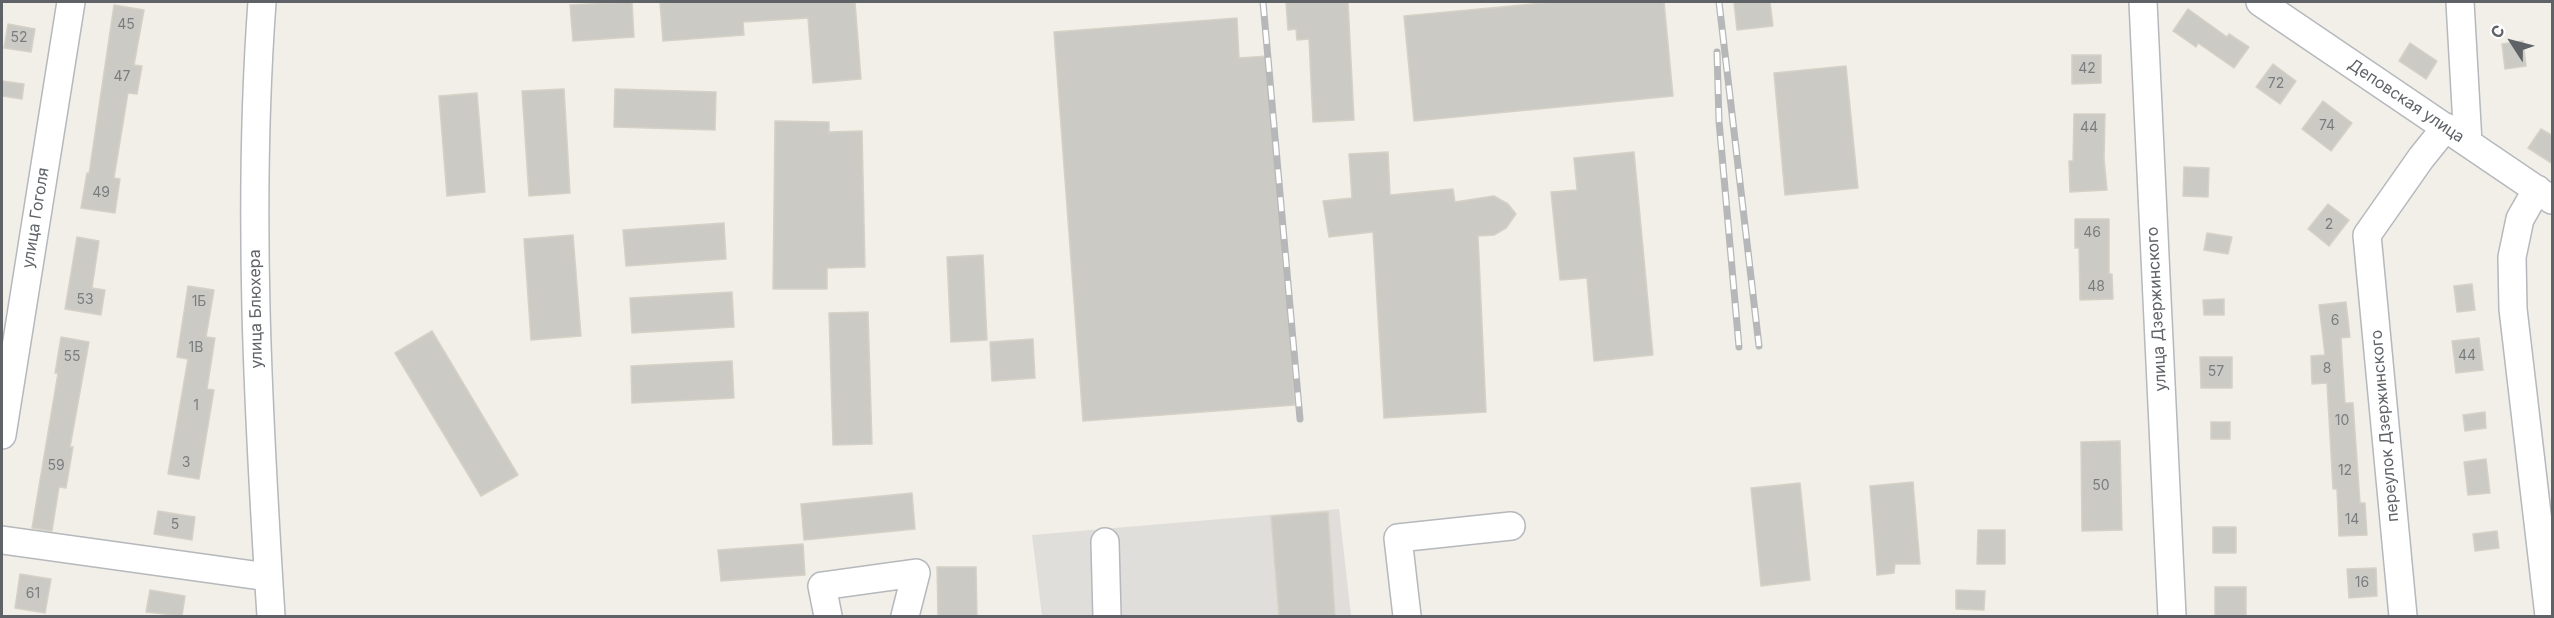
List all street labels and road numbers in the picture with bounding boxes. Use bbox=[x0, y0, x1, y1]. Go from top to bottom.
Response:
street label: Деповская улица bbox=[2344, 55, 2468, 147]
street label: улица Гоголя bbox=[19, 166, 53, 270]
street label: улица Дзержинского bbox=[2143, 226, 2171, 392]
street label: улица Блюхера bbox=[245, 249, 267, 369]
street label: переулок Дзержинского bbox=[2367, 329, 2403, 523]

